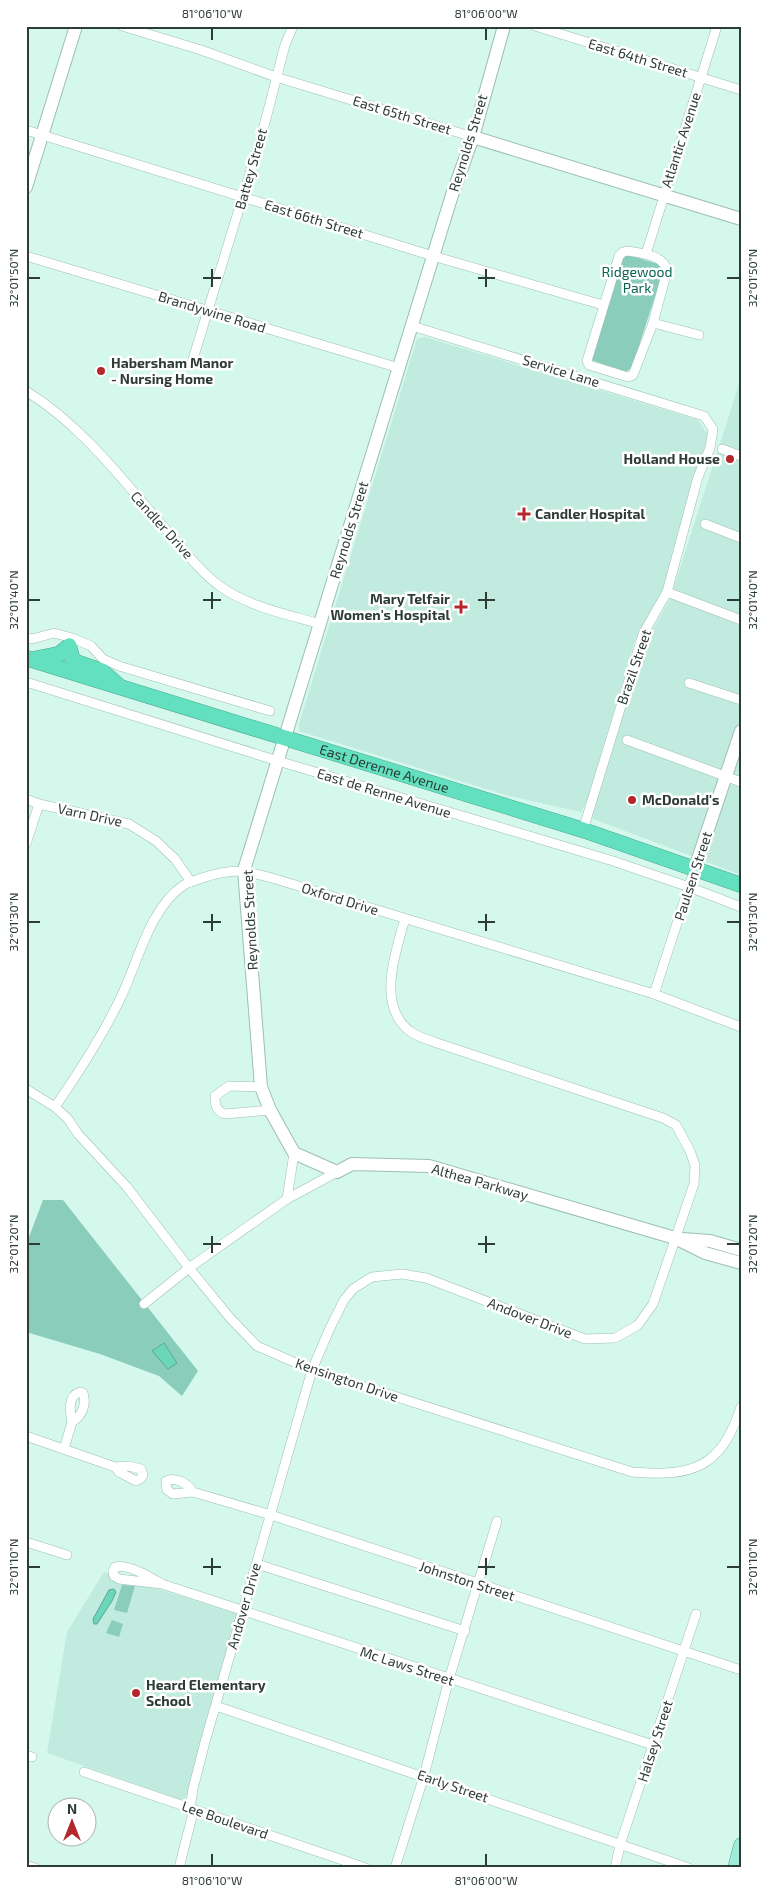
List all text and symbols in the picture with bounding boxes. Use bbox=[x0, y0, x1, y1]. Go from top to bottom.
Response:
text: 81°06'10"W bbox=[182, 6, 242, 20]
text: 81°06'00"W bbox=[454, 6, 518, 20]
street label: East 64th Street bbox=[586, 34, 690, 81]
street label: Atlantic Avenue bbox=[657, 90, 704, 190]
street label: East 65th Street bbox=[351, 91, 453, 138]
street label: Reynolds Street bbox=[445, 92, 490, 194]
street label: Battey Street bbox=[231, 126, 270, 211]
street label: East 66th Street bbox=[263, 195, 366, 242]
text: 32°01'50"N bbox=[6, 249, 20, 307]
text: 32°01'50"N bbox=[745, 249, 759, 307]
park label: Ridgewood Park bbox=[602, 263, 672, 296]
street label: Brandywine Road bbox=[156, 287, 268, 336]
street label: Service Lane bbox=[521, 351, 602, 390]
place label: Habersham Manor - Nursing Home bbox=[111, 354, 233, 387]
marker: Habersham Manor - Nursing Home bbox=[95, 365, 107, 377]
place label: Holland House bbox=[624, 450, 720, 467]
marker: Holland House bbox=[724, 453, 736, 465]
street label: Reynolds Street bbox=[326, 479, 371, 581]
street label: Candler Drive bbox=[128, 487, 197, 562]
place label: Candler Hospital bbox=[535, 505, 646, 522]
marker: Candler Hospital bbox=[517, 507, 531, 521]
text: 32°01'40"N bbox=[6, 570, 20, 630]
text: 32°01'40"N bbox=[745, 570, 759, 630]
place label: Mary Telfair Women's Hospital bbox=[330, 590, 450, 623]
marker: Mary Telfair Women's Hospital bbox=[454, 600, 468, 614]
street label: Brazil Street bbox=[613, 627, 654, 707]
street label: East Derenne Avenue bbox=[318, 740, 451, 796]
street label: East de Renne Avenue bbox=[315, 764, 453, 821]
place label: McDonald's bbox=[642, 791, 720, 808]
marker: McDonald's bbox=[626, 794, 638, 806]
street label: Varn Drive bbox=[56, 799, 124, 830]
street label: Paulsen Street bbox=[670, 829, 715, 923]
street label: Reynolds Street bbox=[238, 869, 261, 971]
street label: Oxford Drive bbox=[300, 879, 381, 918]
text: 32°01'30"N bbox=[6, 893, 20, 951]
text: 32°01'30"N bbox=[745, 893, 759, 951]
street label: Althea Parkway bbox=[430, 1160, 531, 1204]
text: 32°01'20"N bbox=[6, 1215, 20, 1273]
text: 32°01'20"N bbox=[745, 1215, 759, 1273]
street label: Andover Drive bbox=[485, 1294, 575, 1341]
street label: Kensington Drive bbox=[293, 1354, 401, 1405]
text: 32°01'10"N bbox=[6, 1538, 20, 1596]
text: 32°01'10"N bbox=[745, 1538, 759, 1596]
street label: Johnston Street bbox=[417, 1557, 517, 1604]
street label: Andover Drive bbox=[223, 1561, 264, 1651]
street label: Mc Laws Street bbox=[358, 1642, 456, 1689]
place label: Heard Elementary School bbox=[146, 1676, 266, 1709]
marker: Heard Elementary School bbox=[130, 1687, 142, 1699]
street label: Halsey Street bbox=[633, 1698, 676, 1784]
street label: Early Street bbox=[415, 1765, 491, 1806]
north arrow bbox=[48, 1796, 98, 1846]
street label: Lee Boulevard bbox=[180, 1797, 271, 1842]
text: N bbox=[67, 1800, 77, 1817]
text: 81°06'10"W bbox=[182, 1873, 242, 1887]
text: 81°06'00"W bbox=[454, 1873, 518, 1887]

